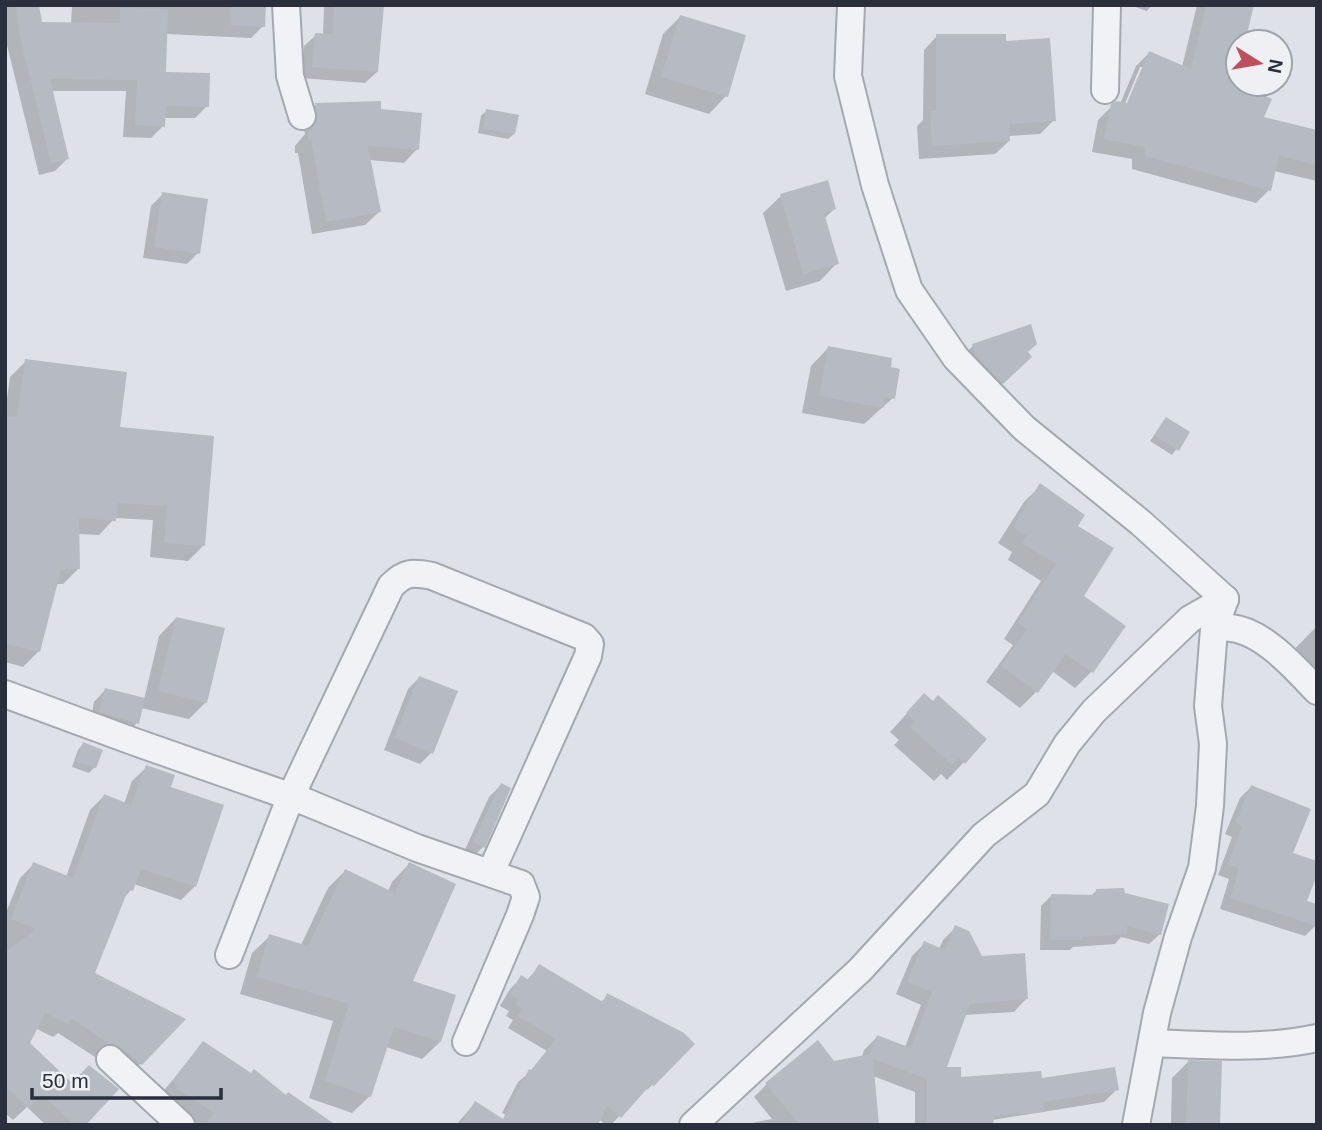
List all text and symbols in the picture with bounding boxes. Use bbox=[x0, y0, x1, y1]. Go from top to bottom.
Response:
north arrow bbox=[1224, 28, 1294, 98]
text: N bbox=[1264, 57, 1287, 75]
scale bar bbox=[32, 1056, 220, 1100]
text: 50 m bbox=[42, 1069, 89, 1092]

